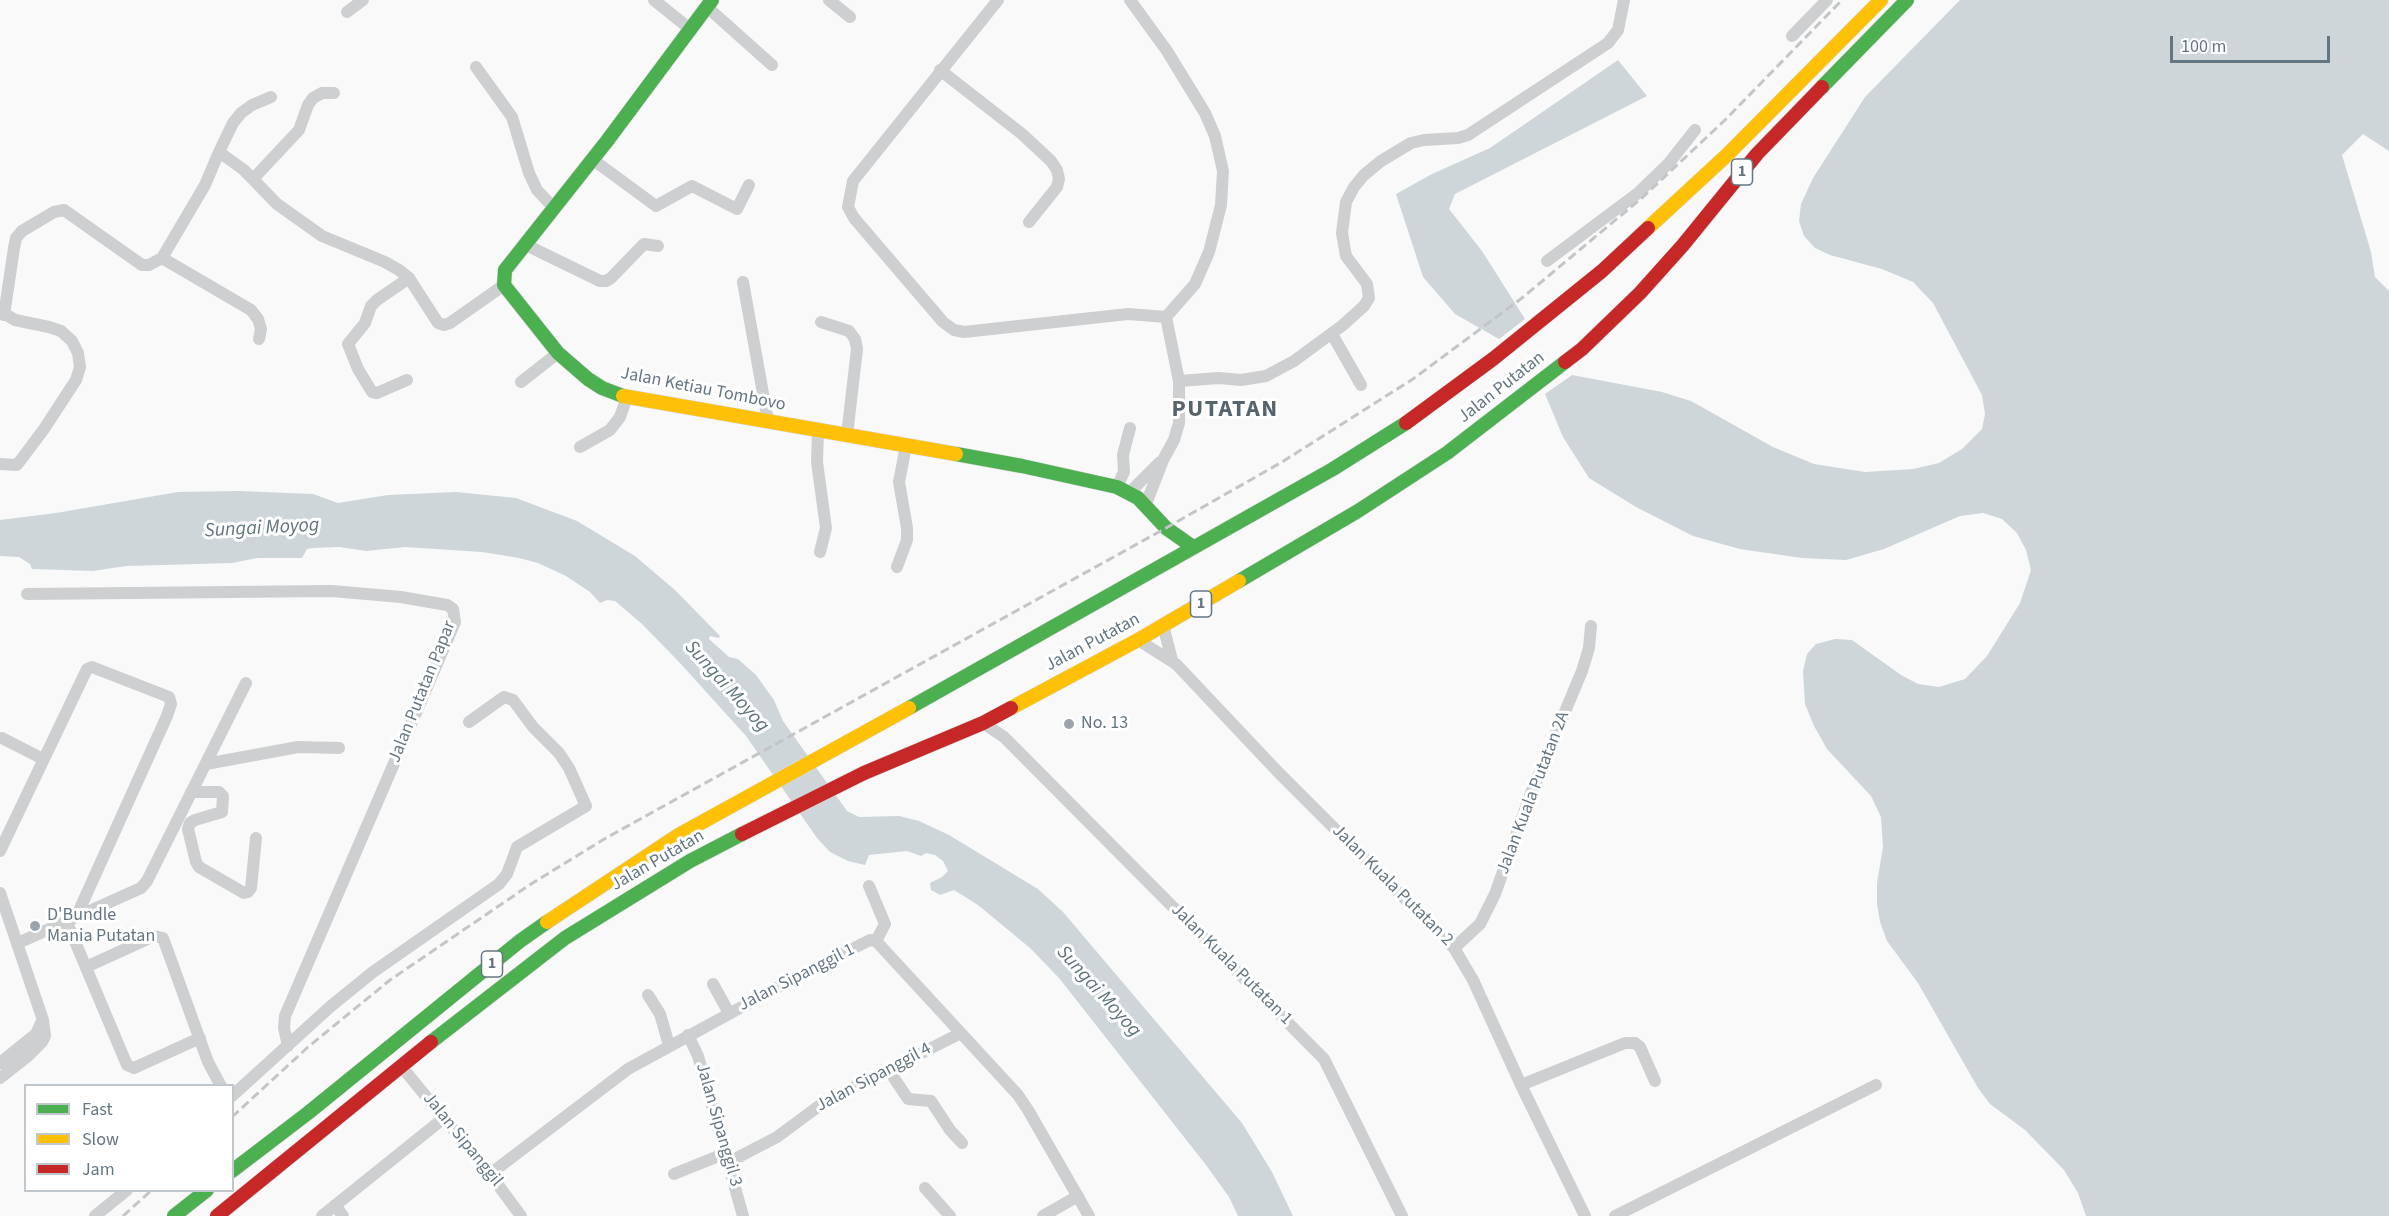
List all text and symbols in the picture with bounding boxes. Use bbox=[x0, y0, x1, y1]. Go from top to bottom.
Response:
scale bar bbox=[2173, 24, 2334, 62]
text: 100 m bbox=[2181, 34, 2226, 59]
road number: 1 bbox=[1732, 159, 1752, 185]
street label: Jalan Putatan bbox=[1454, 347, 1550, 429]
street label: Jalan Ketiau Tombovo bbox=[619, 363, 787, 417]
district label: PUTATAN bbox=[1171, 397, 1279, 425]
water label: Sungai Moyog bbox=[204, 514, 320, 544]
road number: 1 bbox=[1190, 591, 1212, 617]
street label: Jalan Putatan bbox=[1042, 609, 1144, 677]
street label: Jalan Putatan Papar bbox=[385, 618, 461, 766]
water label: Sungai Moyog bbox=[679, 636, 773, 738]
street label: Jalan Kuala Putatan 2A bbox=[1493, 709, 1575, 877]
place label: No. 13 bbox=[1081, 713, 1128, 735]
marker: No. 13 bbox=[1062, 717, 1076, 731]
street label: Jalan Kuala Putatan 2 bbox=[1327, 821, 1457, 951]
street label: Jalan Putatan bbox=[608, 826, 708, 896]
street label: Jalan Kuala Putatan 1 bbox=[1166, 900, 1296, 1030]
place label: D'Bundle Mania Putatan bbox=[47, 905, 155, 948]
marker: D'Bundle Mania Putatan bbox=[28, 919, 42, 933]
street label: Jalan Sipanggil 1 bbox=[735, 940, 859, 1016]
water label: Sungai Moyog bbox=[1051, 941, 1145, 1043]
road number: 1 bbox=[482, 951, 502, 977]
street label: Jalan Sipanggil 4 bbox=[813, 1039, 935, 1117]
street label: Jalan Sipanggil 3 bbox=[690, 1061, 746, 1189]
legend bbox=[24, 1084, 234, 1192]
street label: Jalan Sipanggil bbox=[418, 1089, 506, 1191]
text: Fast bbox=[82, 1097, 113, 1122]
text: Slow bbox=[82, 1127, 119, 1152]
text: Jam bbox=[82, 1157, 115, 1182]

